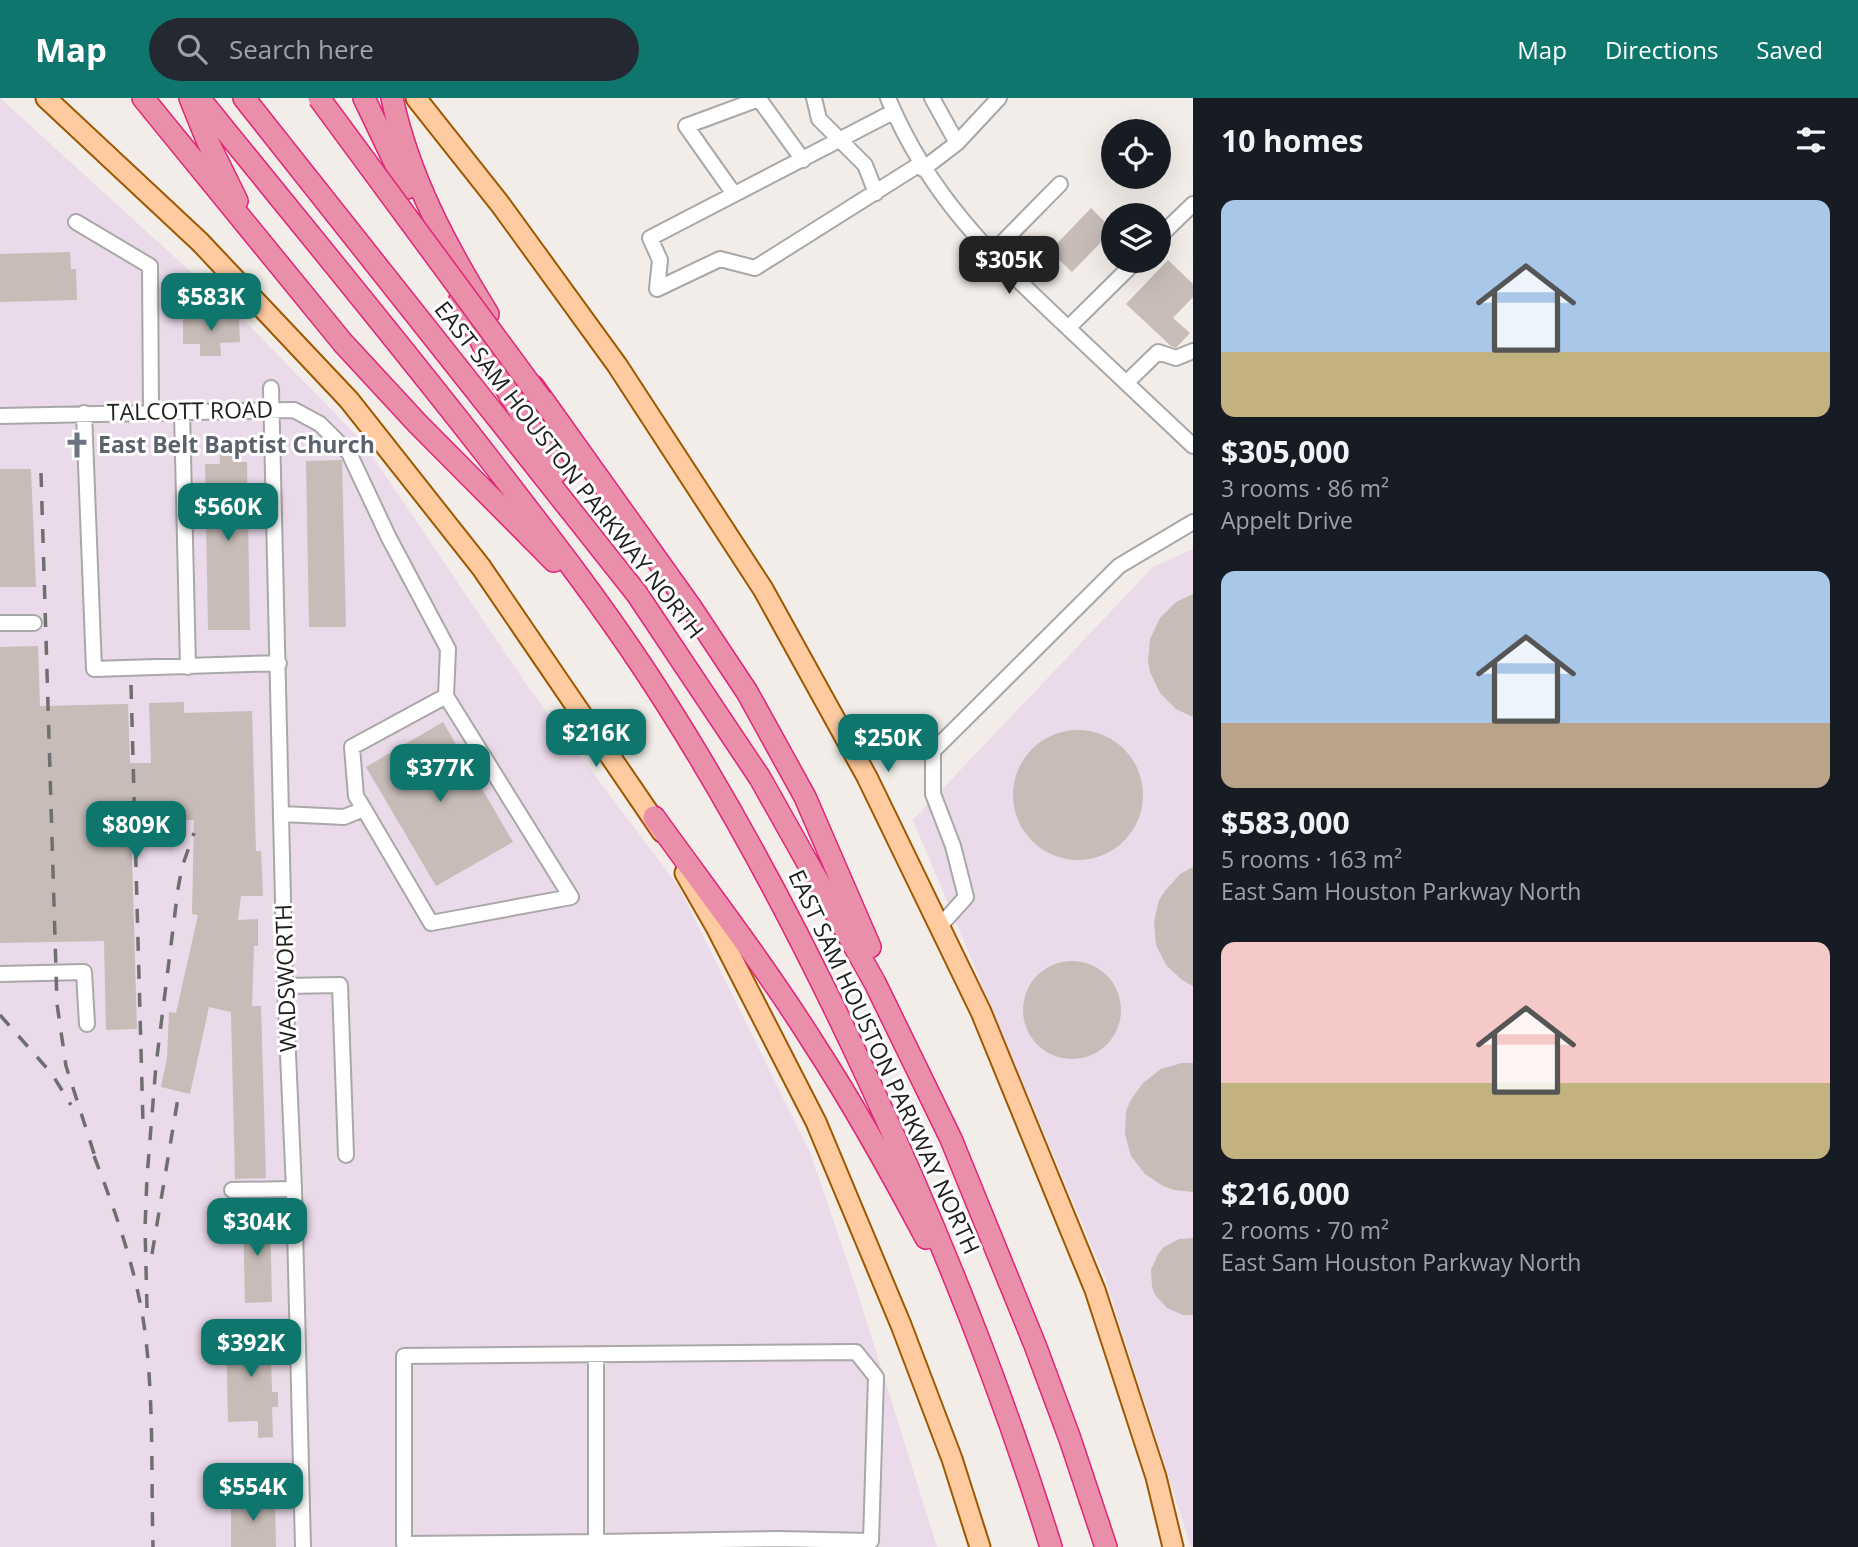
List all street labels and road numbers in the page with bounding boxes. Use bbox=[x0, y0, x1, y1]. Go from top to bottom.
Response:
street label: EAST SAM HOUSTON PARKWAY NORTH bbox=[428, 294, 712, 645]
street label: TALCOTT ROAD bbox=[107, 393, 273, 427]
street label: EAST SAM HOUSTON PARKWAY NORTH bbox=[781, 864, 988, 1259]
street label: WADSWORTH bbox=[266, 904, 304, 1053]

